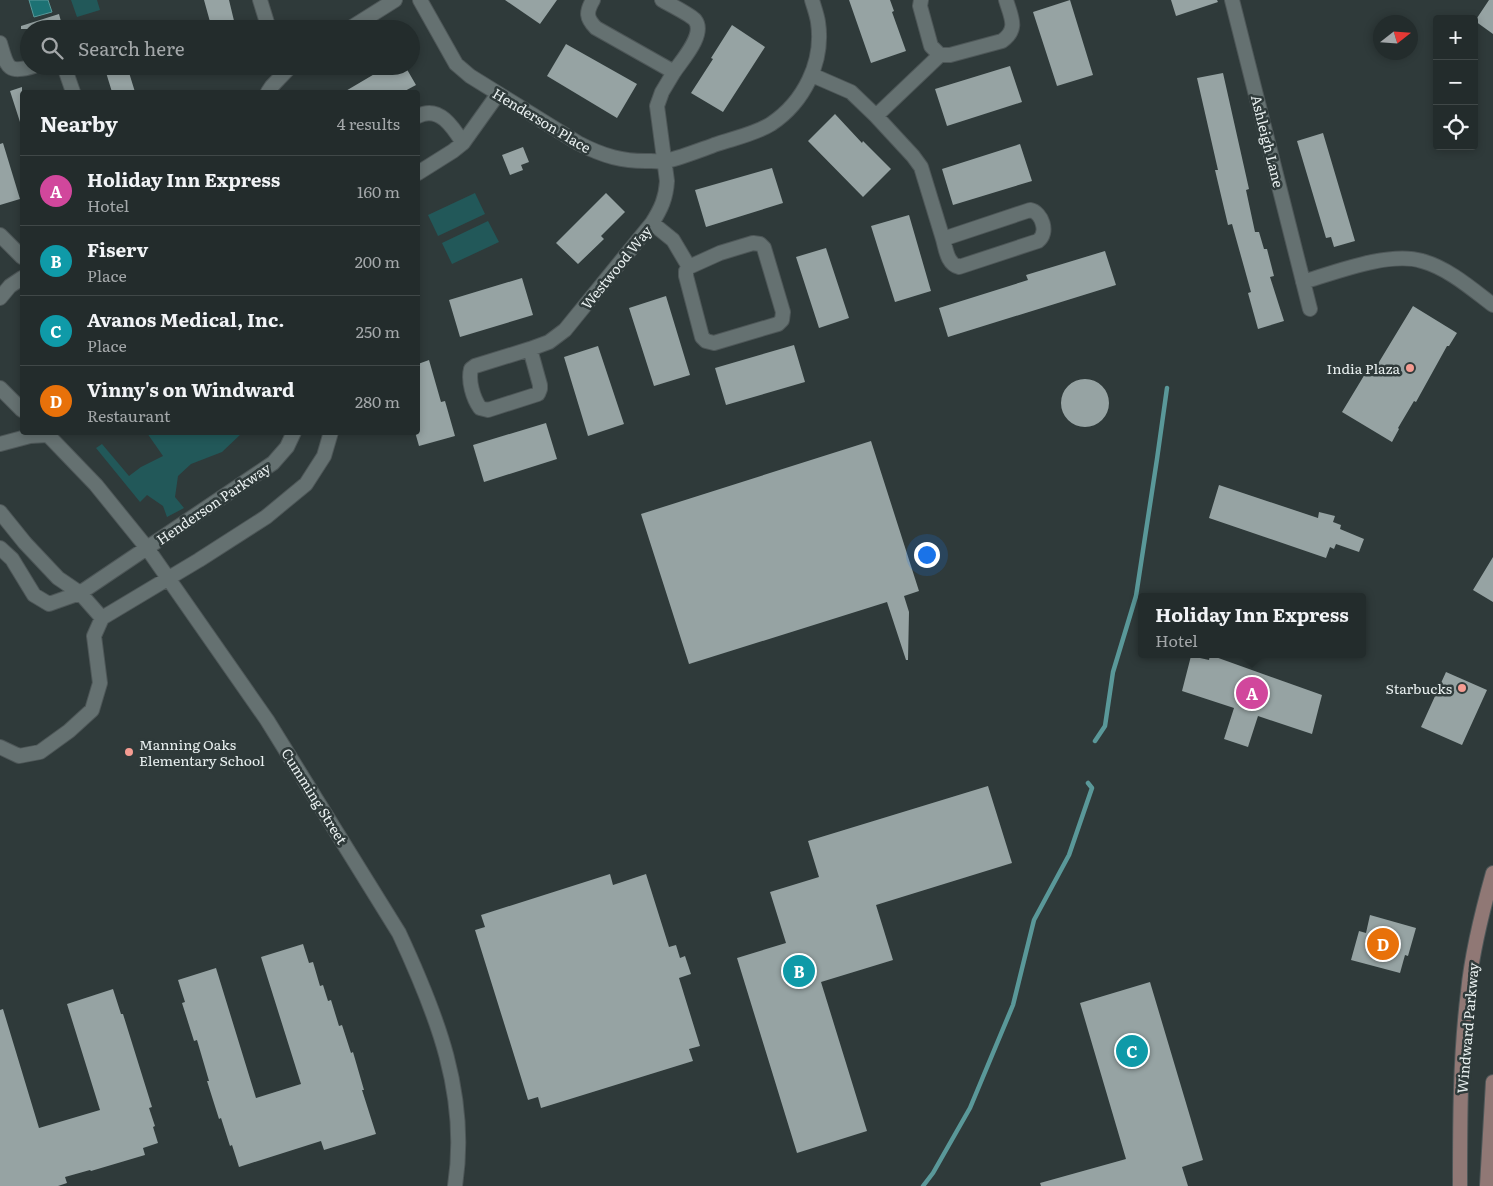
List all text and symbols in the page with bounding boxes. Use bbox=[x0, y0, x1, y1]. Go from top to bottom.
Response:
north arrow bbox=[1373, 15, 1418, 60]
map controls bbox=[1433, 15, 1478, 150]
button: + bbox=[1433, 15, 1478, 60]
search box bbox=[20, 20, 420, 75]
icon: search bbox=[38, 34, 66, 62]
text: Search here bbox=[78, 34, 185, 62]
button: − bbox=[1433, 60, 1478, 105]
street label: Henderson Place bbox=[489, 83, 595, 157]
street label: Ashleigh Lane bbox=[1247, 93, 1289, 189]
button: locate bbox=[1433, 105, 1478, 150]
text: Nearby bbox=[40, 107, 118, 138]
text: 4 results bbox=[337, 111, 400, 135]
text: Holiday Inn Express bbox=[87, 165, 280, 193]
text: A bbox=[50, 179, 62, 203]
text: 160 m bbox=[357, 179, 400, 203]
text: Hotel bbox=[87, 193, 129, 217]
street label: Westwood Way bbox=[576, 220, 657, 313]
text: Fiserv bbox=[87, 235, 148, 263]
text: B bbox=[50, 249, 62, 273]
text: 200 m bbox=[355, 249, 400, 273]
text: Place bbox=[87, 263, 127, 287]
text: Avanos Medical, Inc. bbox=[87, 305, 285, 333]
text: C bbox=[50, 319, 62, 343]
text: 250 m bbox=[356, 319, 400, 343]
text: Place bbox=[87, 333, 127, 357]
place label: India Plaza bbox=[1327, 358, 1400, 378]
marker: India Plaza bbox=[1404, 362, 1416, 374]
text: Vinny's on Windward bbox=[87, 375, 295, 403]
text: D bbox=[50, 389, 62, 413]
text: 280 m bbox=[355, 389, 400, 413]
text: Restaurant bbox=[87, 403, 171, 427]
street label: Henderson Parkway bbox=[152, 457, 275, 549]
your location bbox=[914, 542, 940, 568]
popup bbox=[1138, 593, 1366, 658]
text: Holiday Inn Express bbox=[1155, 600, 1349, 628]
text: Hotel bbox=[1155, 628, 1198, 652]
pin: A bbox=[1236, 674, 1268, 712]
place label: Starbucks bbox=[1385, 678, 1452, 698]
marker: Starbucks bbox=[1456, 682, 1468, 694]
place label: Manning Oaks Elementary School bbox=[139, 734, 265, 770]
street label: Cumming Street bbox=[277, 744, 353, 848]
marker: Manning Oaks Elementary School bbox=[123, 746, 135, 758]
pin: D bbox=[1367, 925, 1399, 963]
pin: B bbox=[783, 952, 815, 990]
street label: Windward Parkway bbox=[1451, 961, 1483, 1094]
pin: C bbox=[1116, 1032, 1148, 1070]

